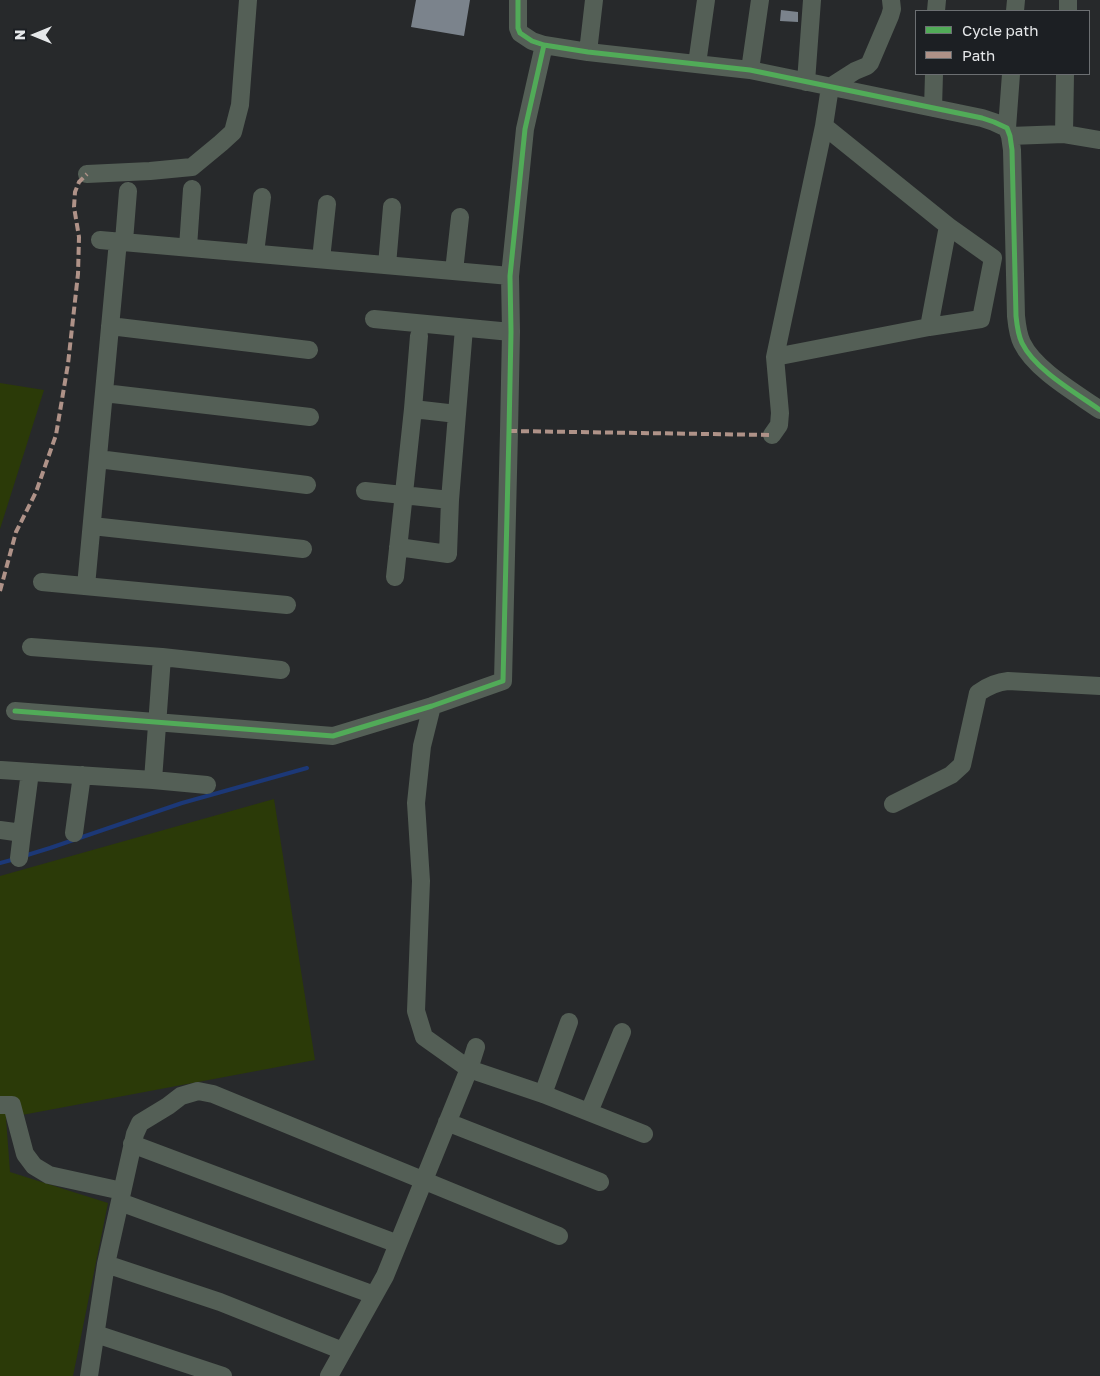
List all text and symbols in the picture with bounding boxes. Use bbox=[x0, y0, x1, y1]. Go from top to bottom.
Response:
north arrow bbox=[10, 10, 60, 60]
legend bbox=[915, 10, 1090, 75]
text: Cycle path bbox=[962, 21, 1038, 39]
text: N bbox=[11, 30, 28, 40]
text: Path bbox=[962, 46, 995, 64]

